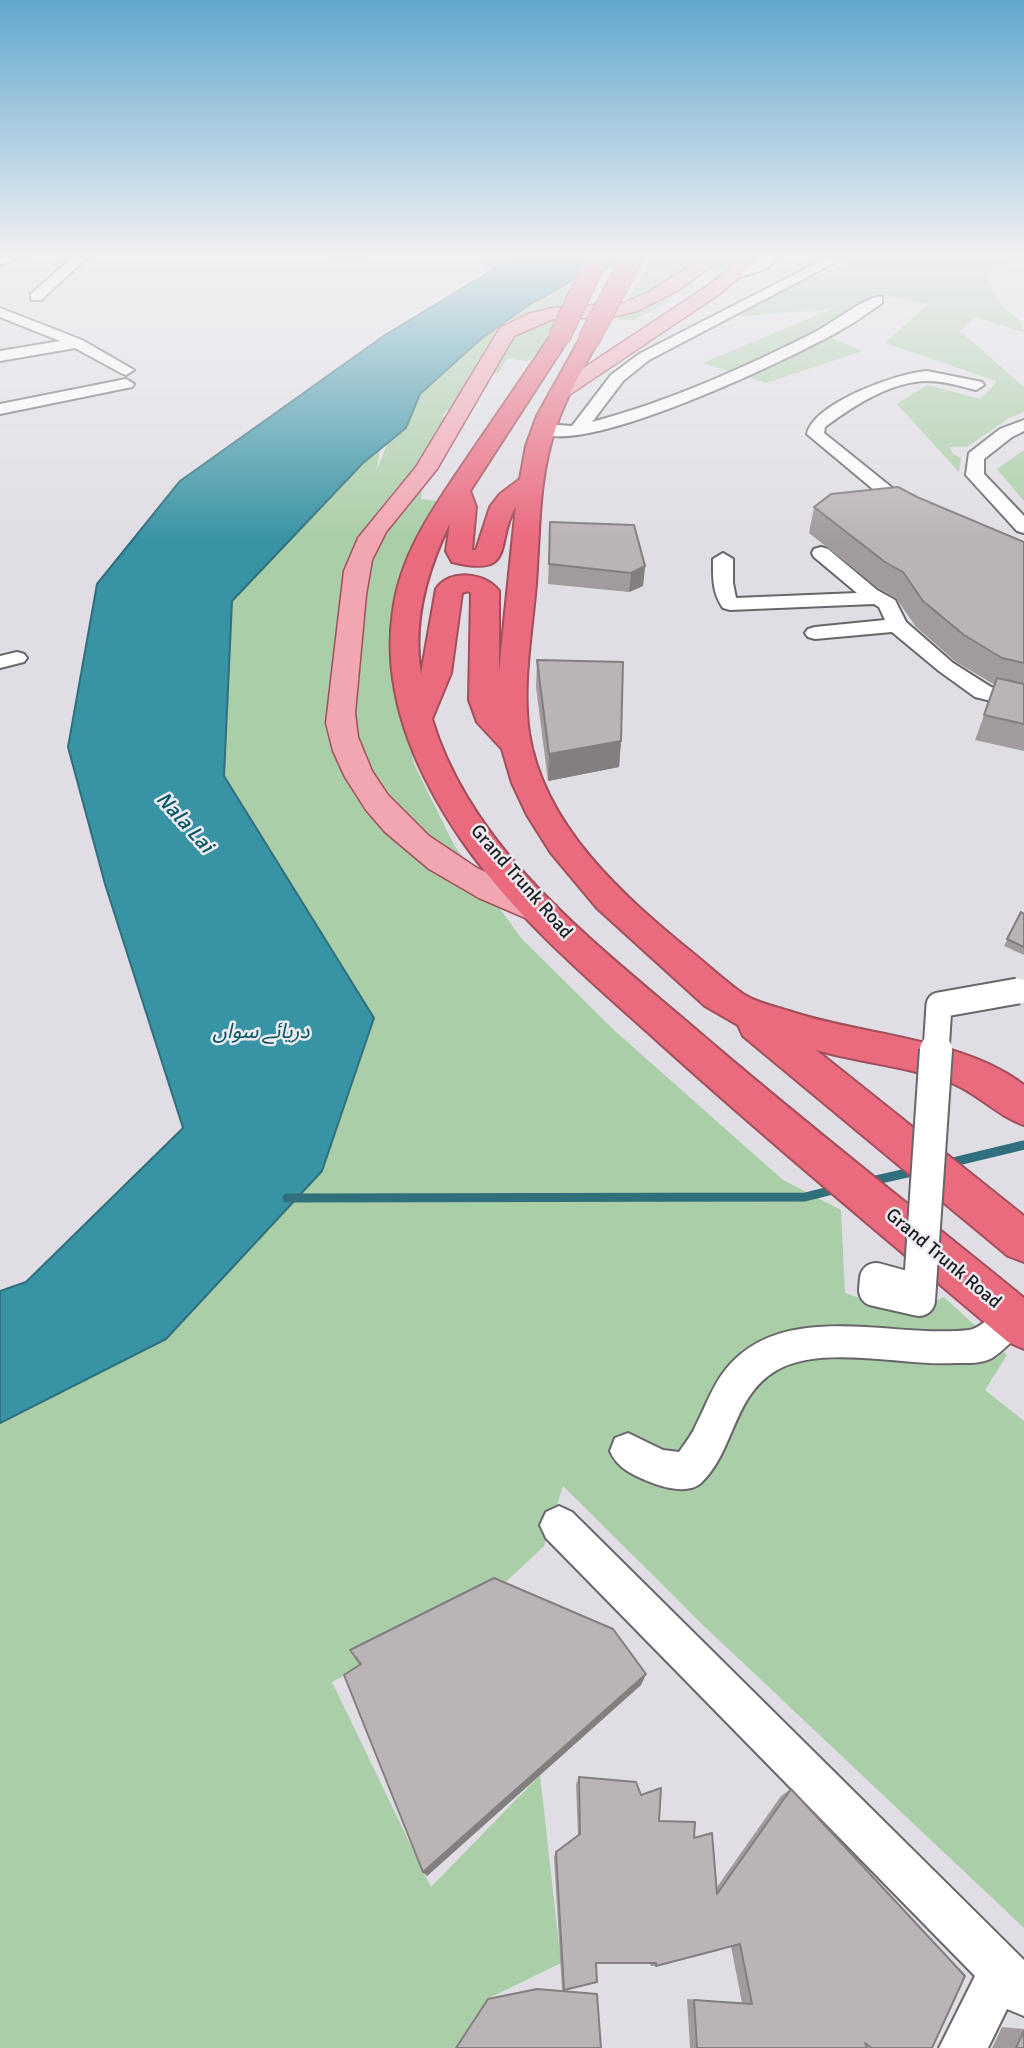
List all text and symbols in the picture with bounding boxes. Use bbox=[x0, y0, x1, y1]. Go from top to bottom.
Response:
water label: Nala Lai bbox=[150, 787, 218, 859]
street label: Grand Trunk Road bbox=[465, 820, 577, 944]
water label: دریائے سواں bbox=[212, 1019, 310, 1045]
street label: Grand Trunk Road bbox=[881, 1204, 1005, 1314]

